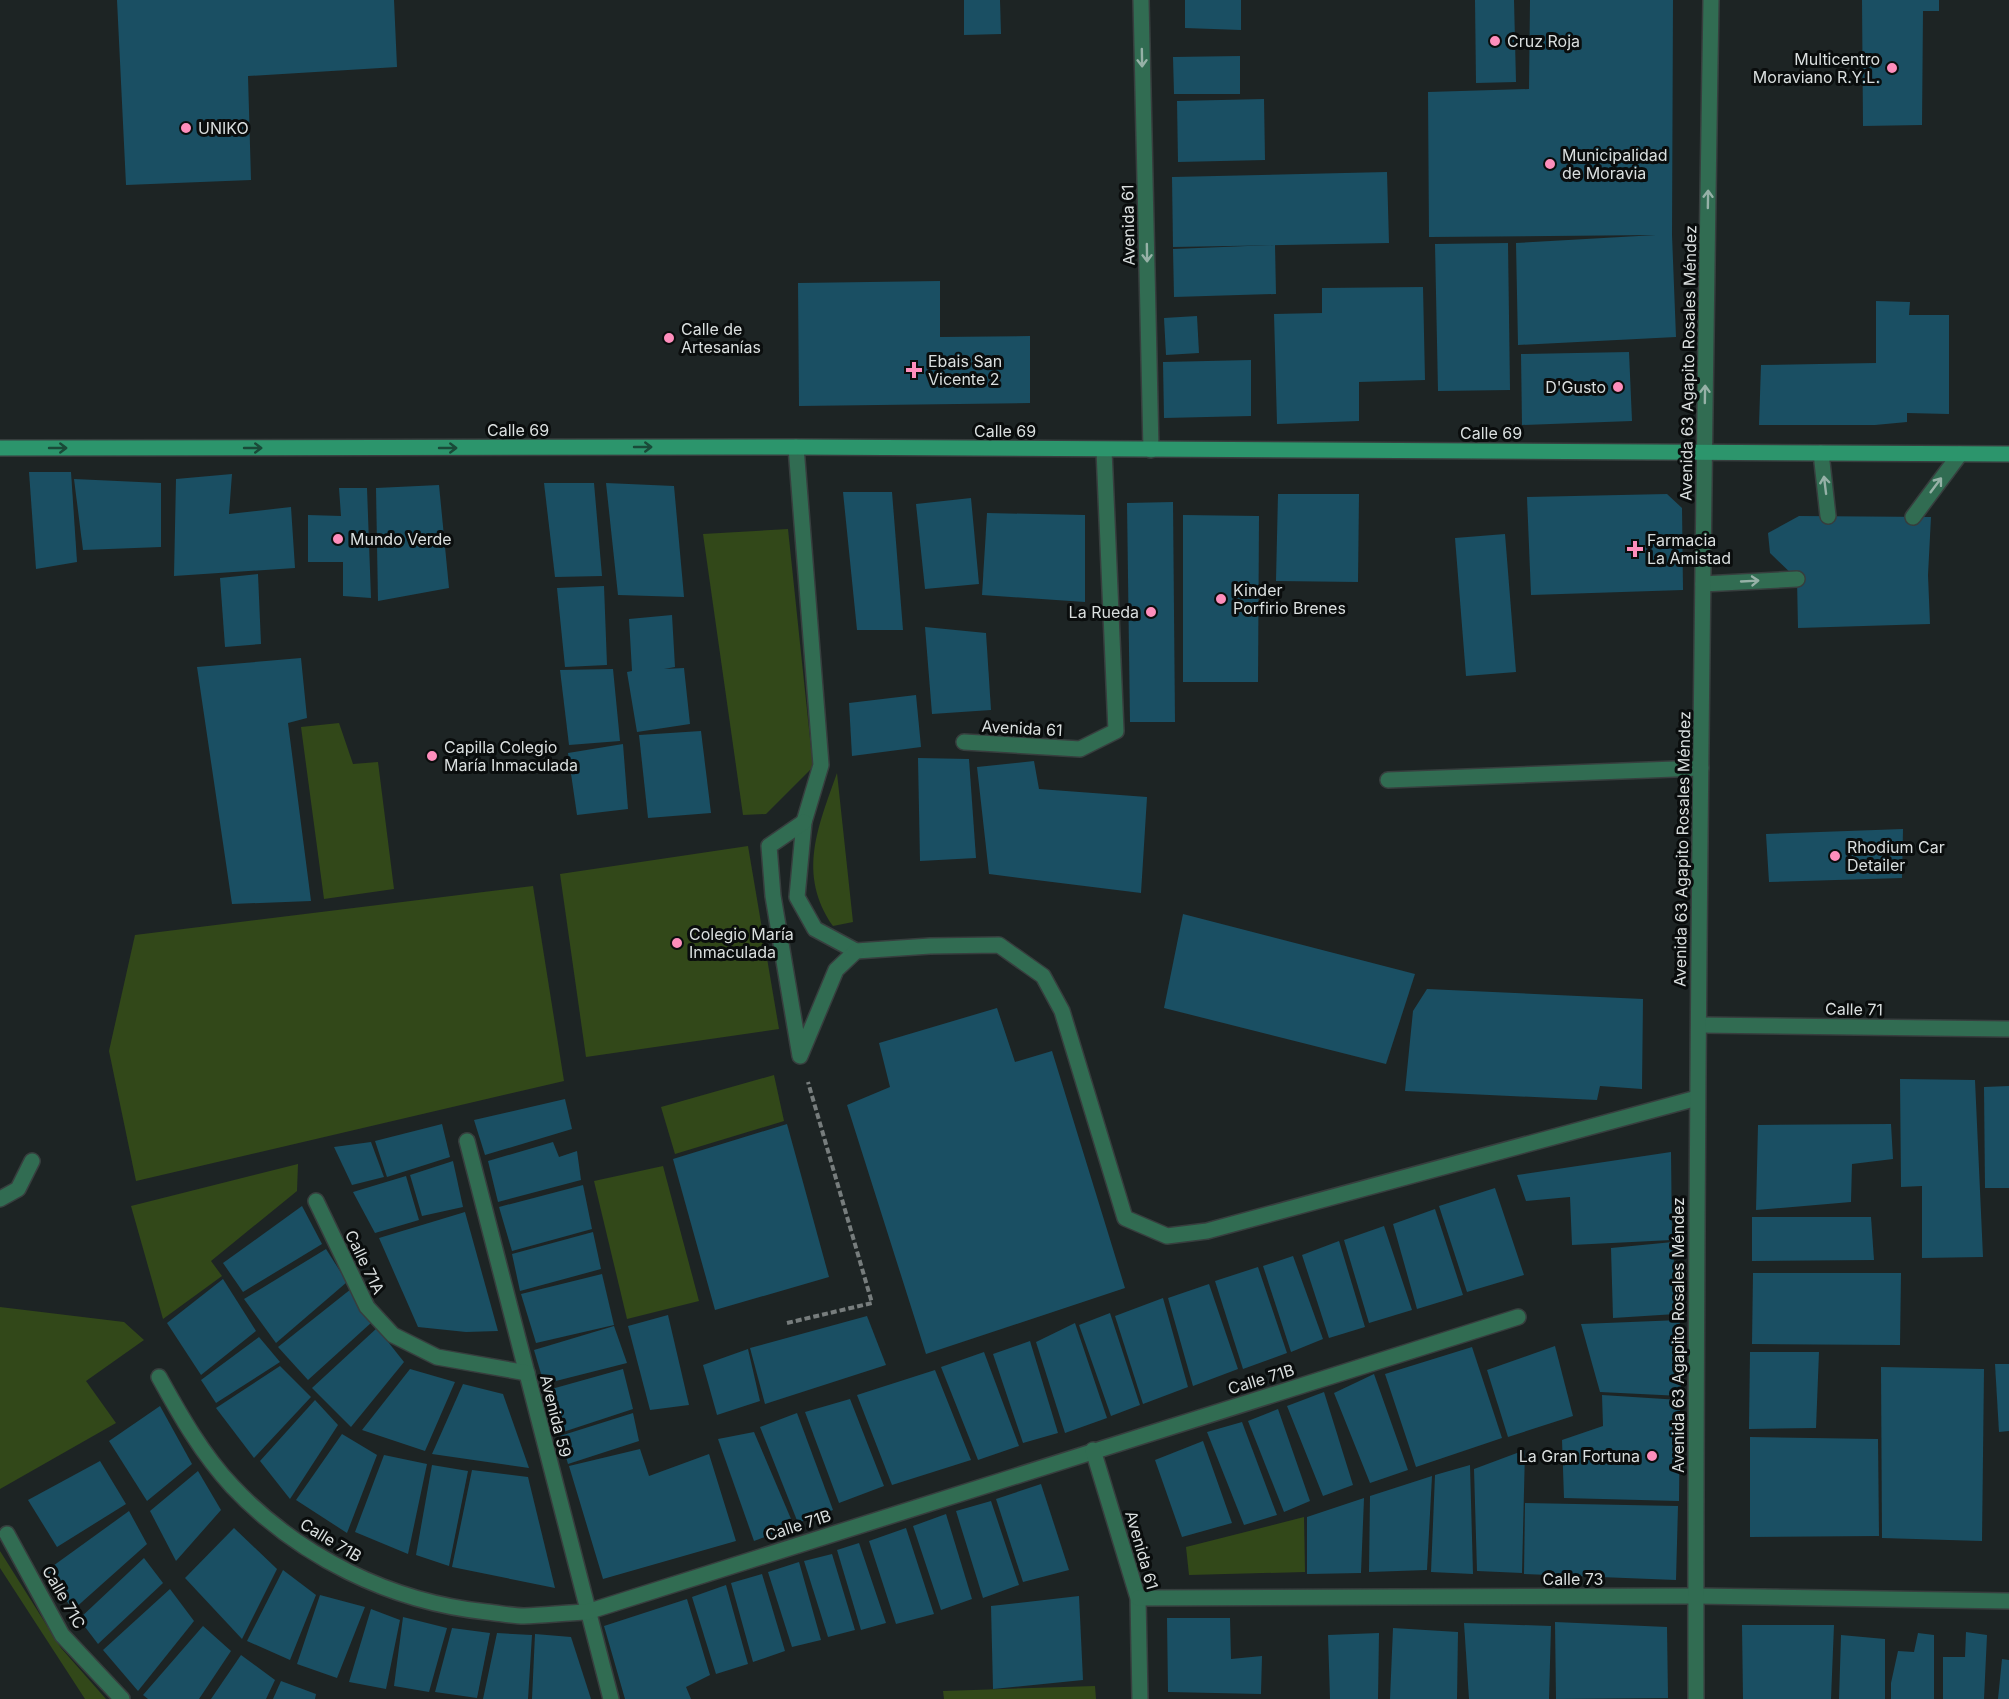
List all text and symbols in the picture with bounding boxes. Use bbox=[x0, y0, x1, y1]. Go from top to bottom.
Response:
place label: Cruz Roja bbox=[1507, 31, 1580, 51]
marker: Cruz Roja bbox=[1488, 34, 1502, 48]
one-way arrow bbox=[1137, 48, 1148, 68]
place label: Multicentro Moraviano R.Y.L. bbox=[1753, 49, 1880, 87]
marker: Multicentro Moraviano R.Y.L. bbox=[1885, 61, 1899, 75]
place label: UNIKO bbox=[198, 118, 249, 138]
marker: UNIKO bbox=[179, 121, 193, 135]
place label: Municipalidad de Moravia bbox=[1562, 145, 1668, 183]
marker: Municipalidad de Moravia bbox=[1543, 157, 1557, 171]
street label: Avenida 61 bbox=[1117, 184, 1139, 266]
one-way arrow bbox=[1702, 189, 1714, 209]
street label: Avenida 63 Agapito Rosales Méndez bbox=[1676, 225, 1700, 501]
one-way arrow bbox=[1141, 243, 1152, 263]
place label: Calle de Artesanías bbox=[681, 319, 761, 357]
marker: Calle de Artesanías bbox=[662, 331, 676, 345]
place label: Ebais San Vicente 2 bbox=[928, 351, 1002, 389]
marker: Ebais San Vicente 2 bbox=[905, 361, 923, 379]
place label: D'Gusto bbox=[1545, 377, 1606, 397]
marker: D'Gusto bbox=[1611, 380, 1625, 394]
one-way arrow bbox=[1699, 384, 1711, 404]
street label: Calle 69 bbox=[487, 420, 549, 440]
street label: Calle 69 bbox=[974, 421, 1036, 441]
street label: Calle 69 bbox=[1460, 423, 1522, 443]
one-way arrow bbox=[633, 441, 653, 453]
one-way arrow bbox=[48, 442, 68, 454]
one-way arrow bbox=[243, 442, 263, 454]
one-way arrow bbox=[438, 442, 458, 454]
one-way arrow bbox=[1819, 475, 1830, 495]
one-way arrow bbox=[1930, 477, 1943, 493]
place label: Mundo Verde bbox=[350, 529, 452, 549]
place label: Farmacia La Amistad bbox=[1647, 530, 1731, 568]
marker: Mundo Verde bbox=[331, 532, 345, 546]
marker: Farmacia La Amistad bbox=[1628, 542, 1642, 556]
one-way arrow bbox=[1740, 576, 1760, 587]
place label: Kinder Porfirio Brenes bbox=[1233, 580, 1346, 618]
marker: Kinder Porfirio Brenes bbox=[1214, 592, 1228, 606]
place label: La Rueda bbox=[1069, 602, 1139, 622]
marker: La Rueda bbox=[1144, 605, 1158, 619]
street label: Avenida 63 Agapito Rosales Méndez bbox=[1670, 711, 1694, 987]
street label: Avenida 61 bbox=[981, 716, 1063, 740]
place label: Capilla Colegio María Inmaculada bbox=[444, 737, 578, 775]
marker: Capilla Colegio María Inmaculada bbox=[425, 749, 439, 763]
place label: Rhodium Car Detailer bbox=[1847, 837, 1945, 875]
marker: Rhodium Car Detailer bbox=[1828, 849, 1842, 863]
place label: Colegio María Inmaculada bbox=[689, 924, 794, 962]
marker: Colegio María Inmaculada bbox=[670, 936, 684, 950]
street label: Calle 71 bbox=[1825, 998, 1883, 1020]
street label: Avenida 63 Agapito Rosales Méndez bbox=[1668, 1197, 1688, 1473]
street label: Calle 71A bbox=[341, 1227, 389, 1297]
street label: Calle 71B bbox=[1225, 1359, 1297, 1399]
street label: Avenida 59 bbox=[536, 1373, 576, 1459]
place label: La Gran Fortuna bbox=[1519, 1446, 1640, 1466]
marker: La Gran Fortuna bbox=[1645, 1449, 1659, 1463]
street label: Calle 71B bbox=[762, 1505, 834, 1545]
street label: Avenida 61 bbox=[1121, 1508, 1163, 1592]
street label: Calle 71B bbox=[297, 1514, 365, 1566]
street label: Calle 71C bbox=[38, 1562, 90, 1632]
street label: Calle 73 bbox=[1543, 1569, 1603, 1589]

